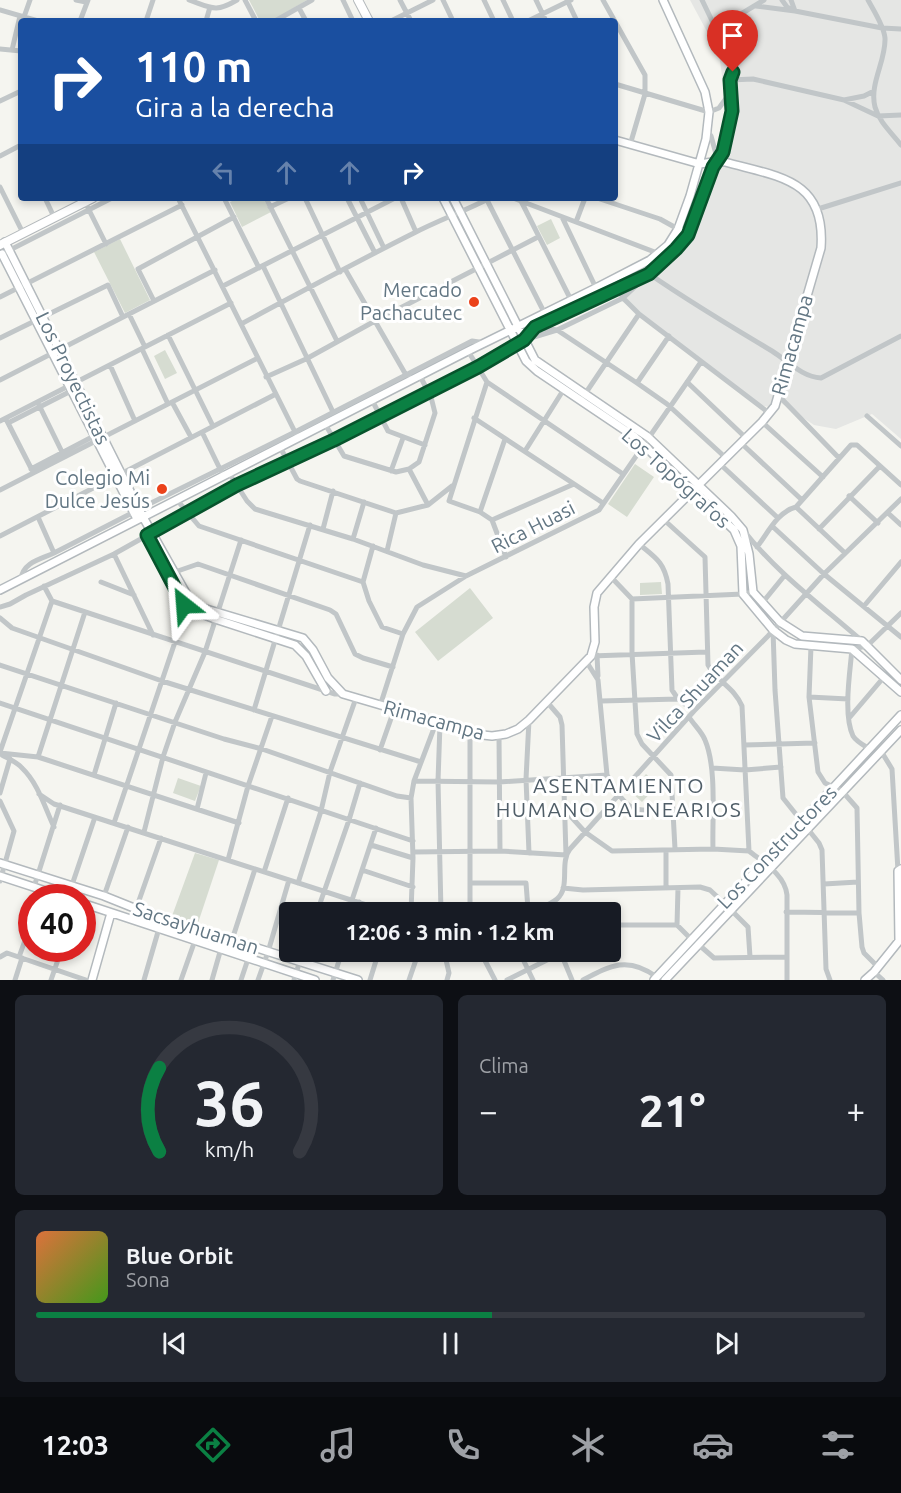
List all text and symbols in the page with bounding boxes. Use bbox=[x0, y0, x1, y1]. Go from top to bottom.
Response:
pin bbox=[707, 10, 758, 72]
icon: arrive bbox=[716, 19, 749, 52]
icon: right bbox=[36, 42, 114, 120]
text: 110 m bbox=[135, 43, 252, 90]
text: Gira a la derecha bbox=[135, 92, 335, 122]
icon: left bbox=[207, 156, 240, 189]
icon: ahead bbox=[270, 156, 303, 189]
icon: ahead bbox=[333, 156, 366, 189]
icon: right bbox=[396, 156, 429, 189]
place label: Mercado Pachacutec bbox=[360, 278, 462, 324]
street label: Rimacampa bbox=[766, 292, 817, 398]
marker: Mercado Pachacutec bbox=[467, 295, 481, 309]
street label: Los Proyectistas bbox=[31, 308, 115, 448]
street label: Los Topógrafos bbox=[617, 423, 735, 532]
place label: Colegio Mi Dulce Jesús bbox=[45, 466, 150, 512]
marker: Colegio Mi Dulce Jesús bbox=[155, 482, 169, 496]
street label: Rica Huasi bbox=[487, 496, 578, 557]
position arrow bbox=[152, 573, 216, 637]
street label: Vilca Shuaman bbox=[642, 636, 747, 747]
street label: Rimacampa bbox=[381, 695, 487, 744]
district label: ASENTAMIENTO HUMANO BALNEARIOS bbox=[496, 773, 742, 821]
street label: Los Constructores bbox=[712, 780, 841, 913]
speed limit sign: 40 bbox=[18, 884, 96, 962]
street label: Sacsayhuaman bbox=[130, 896, 262, 959]
text: 12:06 · 3 min · 1.2 km bbox=[345, 919, 555, 944]
text: Clima bbox=[479, 1054, 529, 1077]
text: 36 bbox=[194, 1068, 264, 1138]
text: 21° bbox=[639, 1085, 705, 1136]
text: − bbox=[479, 1092, 498, 1129]
text: + bbox=[846, 1092, 865, 1129]
text: km/h bbox=[204, 1137, 254, 1161]
text: Blue Orbit bbox=[126, 1243, 233, 1268]
text: Sona bbox=[126, 1268, 170, 1291]
icon: previous bbox=[158, 1327, 191, 1360]
icon: pause bbox=[434, 1327, 467, 1360]
icon: next bbox=[710, 1327, 743, 1360]
icon: directions bbox=[192, 1424, 234, 1466]
icon: music bbox=[317, 1424, 359, 1466]
icon: phone bbox=[442, 1424, 484, 1466]
icon: climate bbox=[567, 1424, 609, 1466]
icon: car bbox=[692, 1424, 734, 1466]
icon: filters bbox=[817, 1424, 859, 1466]
text: 12:03 bbox=[42, 1430, 109, 1460]

